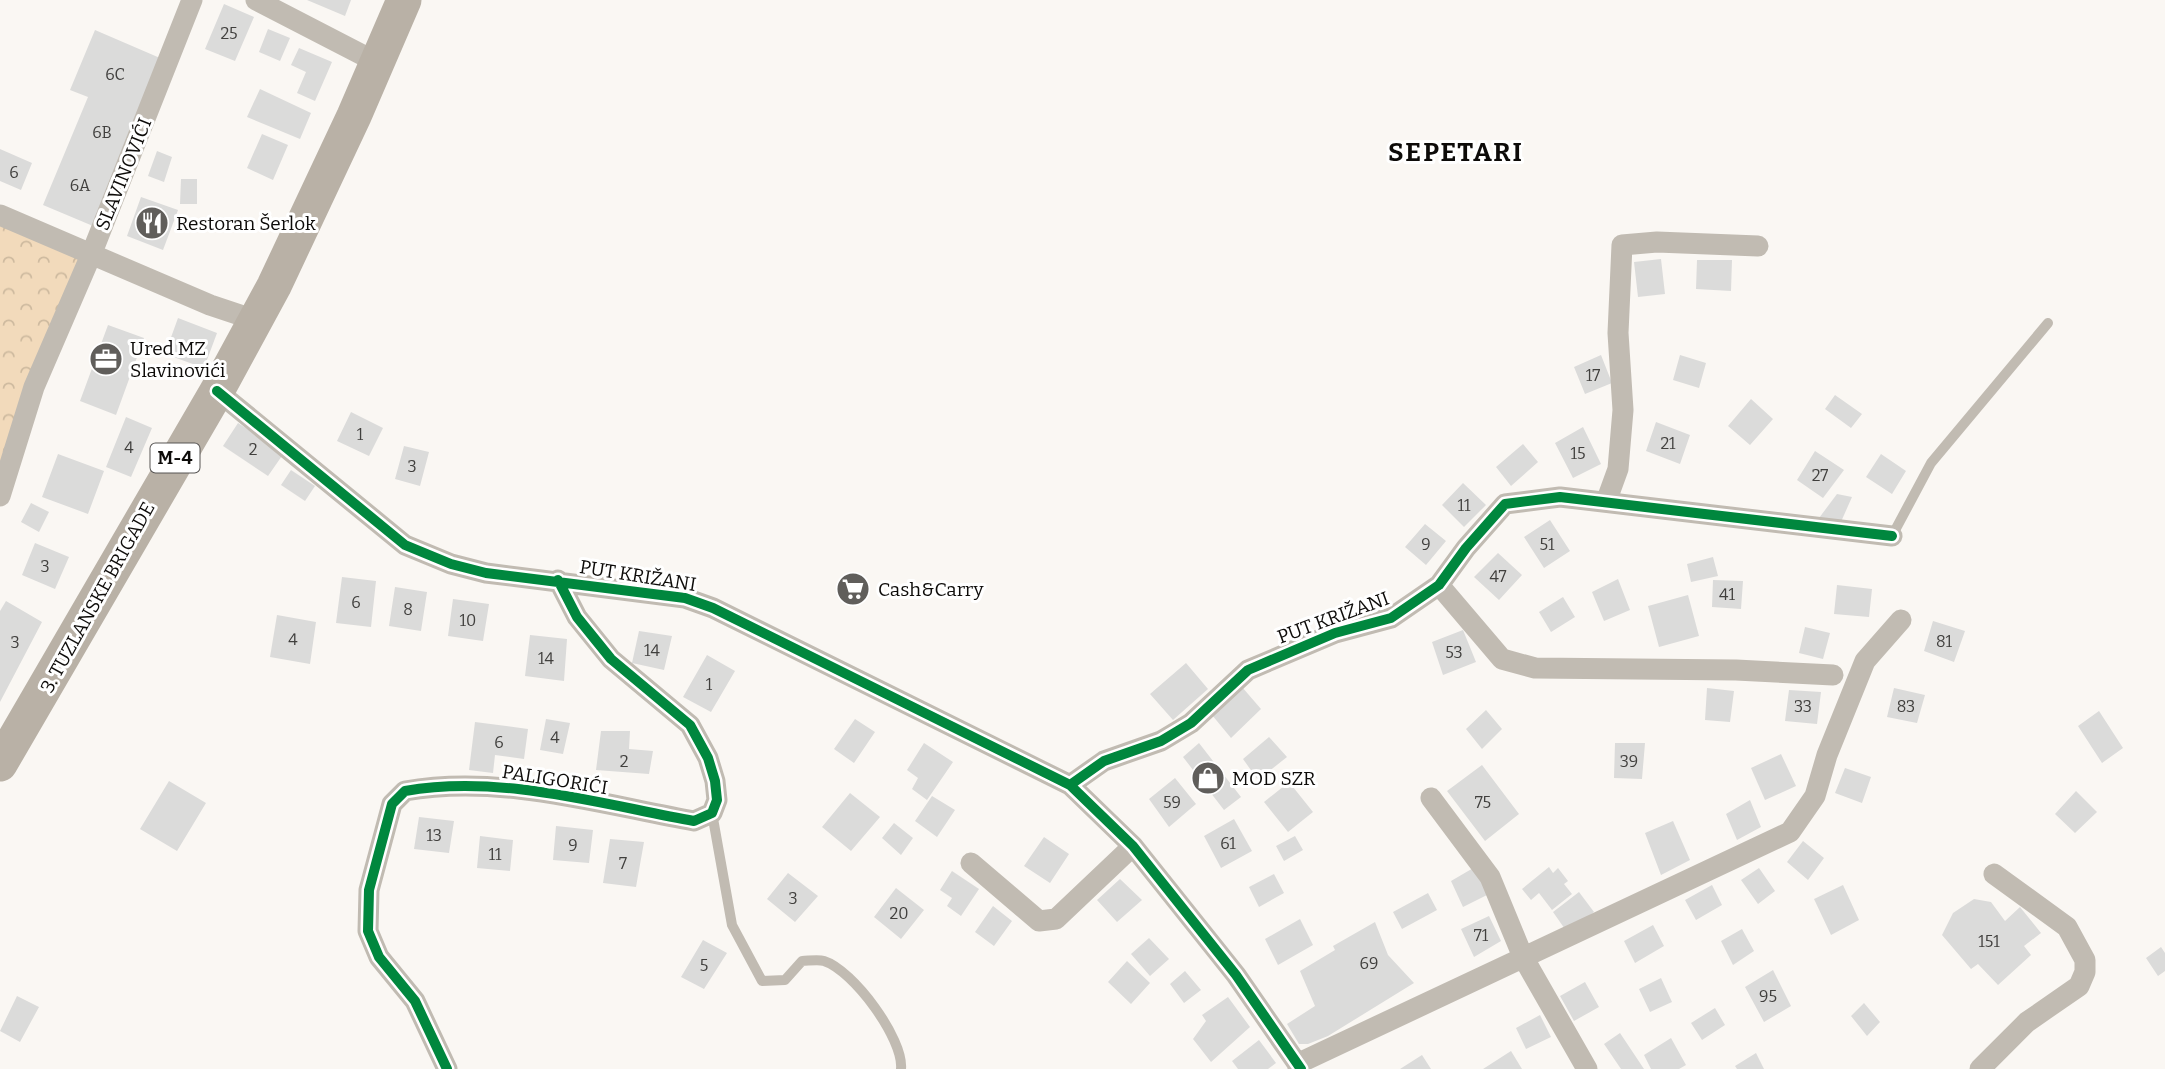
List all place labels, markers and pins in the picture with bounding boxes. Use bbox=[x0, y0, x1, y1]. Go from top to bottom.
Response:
restaurant icon: Restoran Šerlok bbox=[133, 204, 171, 242]
place label: Restoran Šerlok bbox=[176, 212, 316, 235]
place label: Ured MZ Slavinovići bbox=[130, 337, 226, 382]
office icon: Ured MZ Slavinovići bbox=[87, 340, 125, 378]
supermarket icon: Cash&Carry bbox=[834, 570, 872, 608]
place label: Cash&Carry bbox=[878, 578, 984, 601]
shop icon: MOD SZR bbox=[1189, 759, 1227, 797]
place label: MOD SZR bbox=[1232, 767, 1316, 790]

